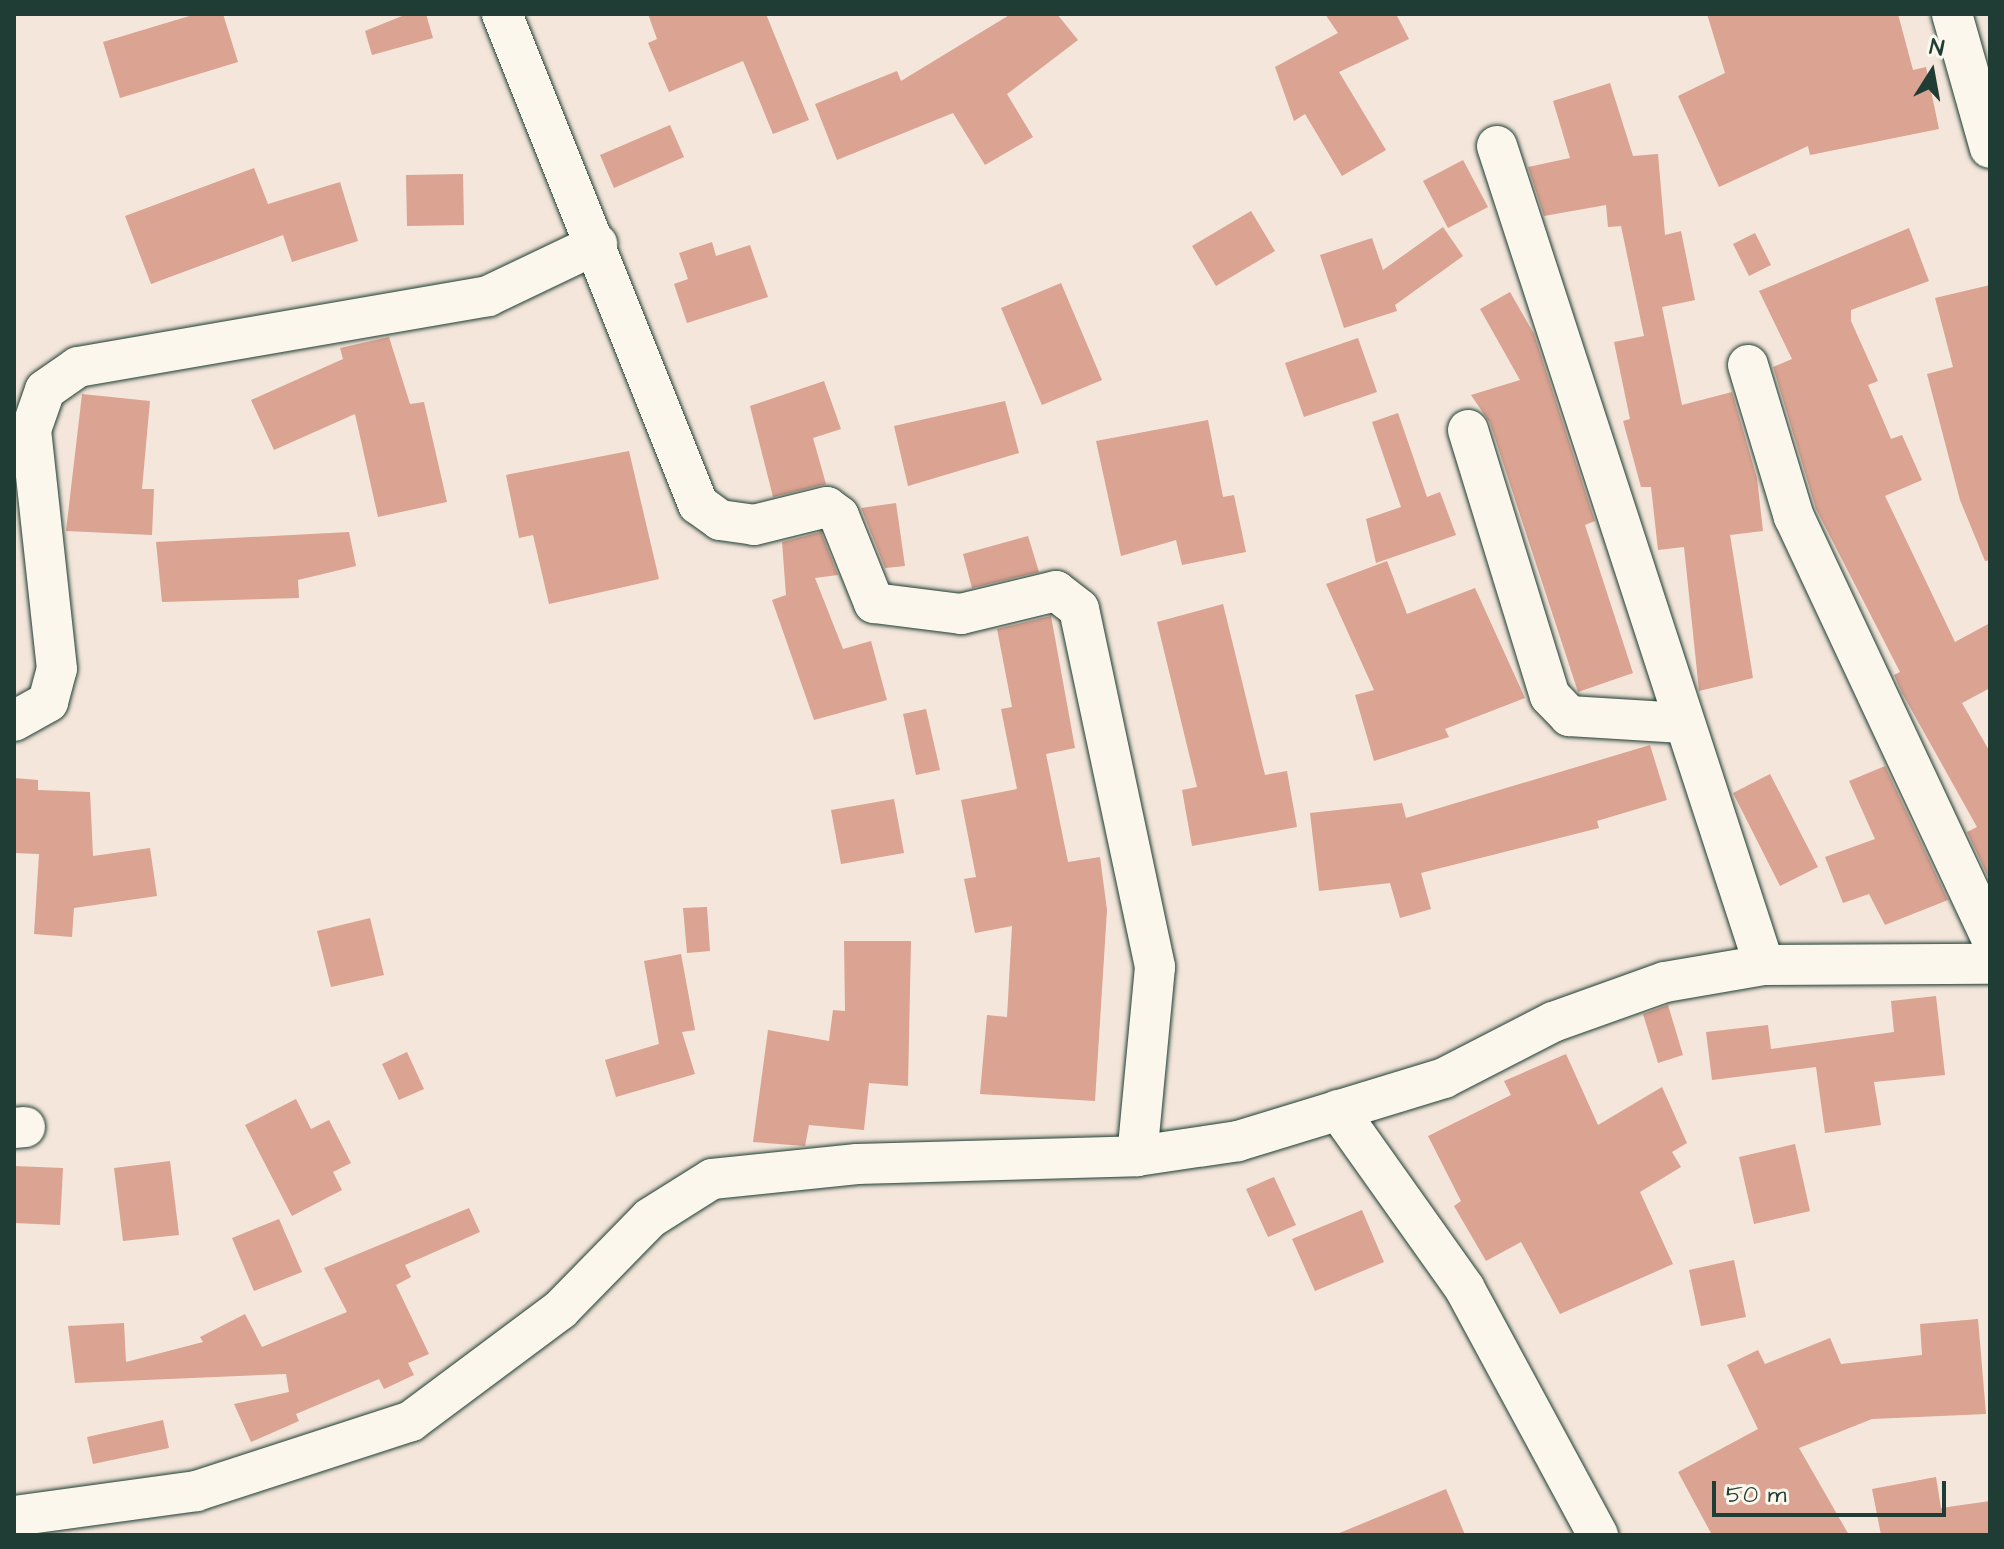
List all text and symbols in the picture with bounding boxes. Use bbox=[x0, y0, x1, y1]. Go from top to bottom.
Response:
text: N bbox=[1927, 31, 1946, 64]
north arrow bbox=[1892, 32, 1972, 112]
scale bar bbox=[1716, 1465, 1950, 1515]
text: 50 m bbox=[1726, 1478, 1786, 1512]

